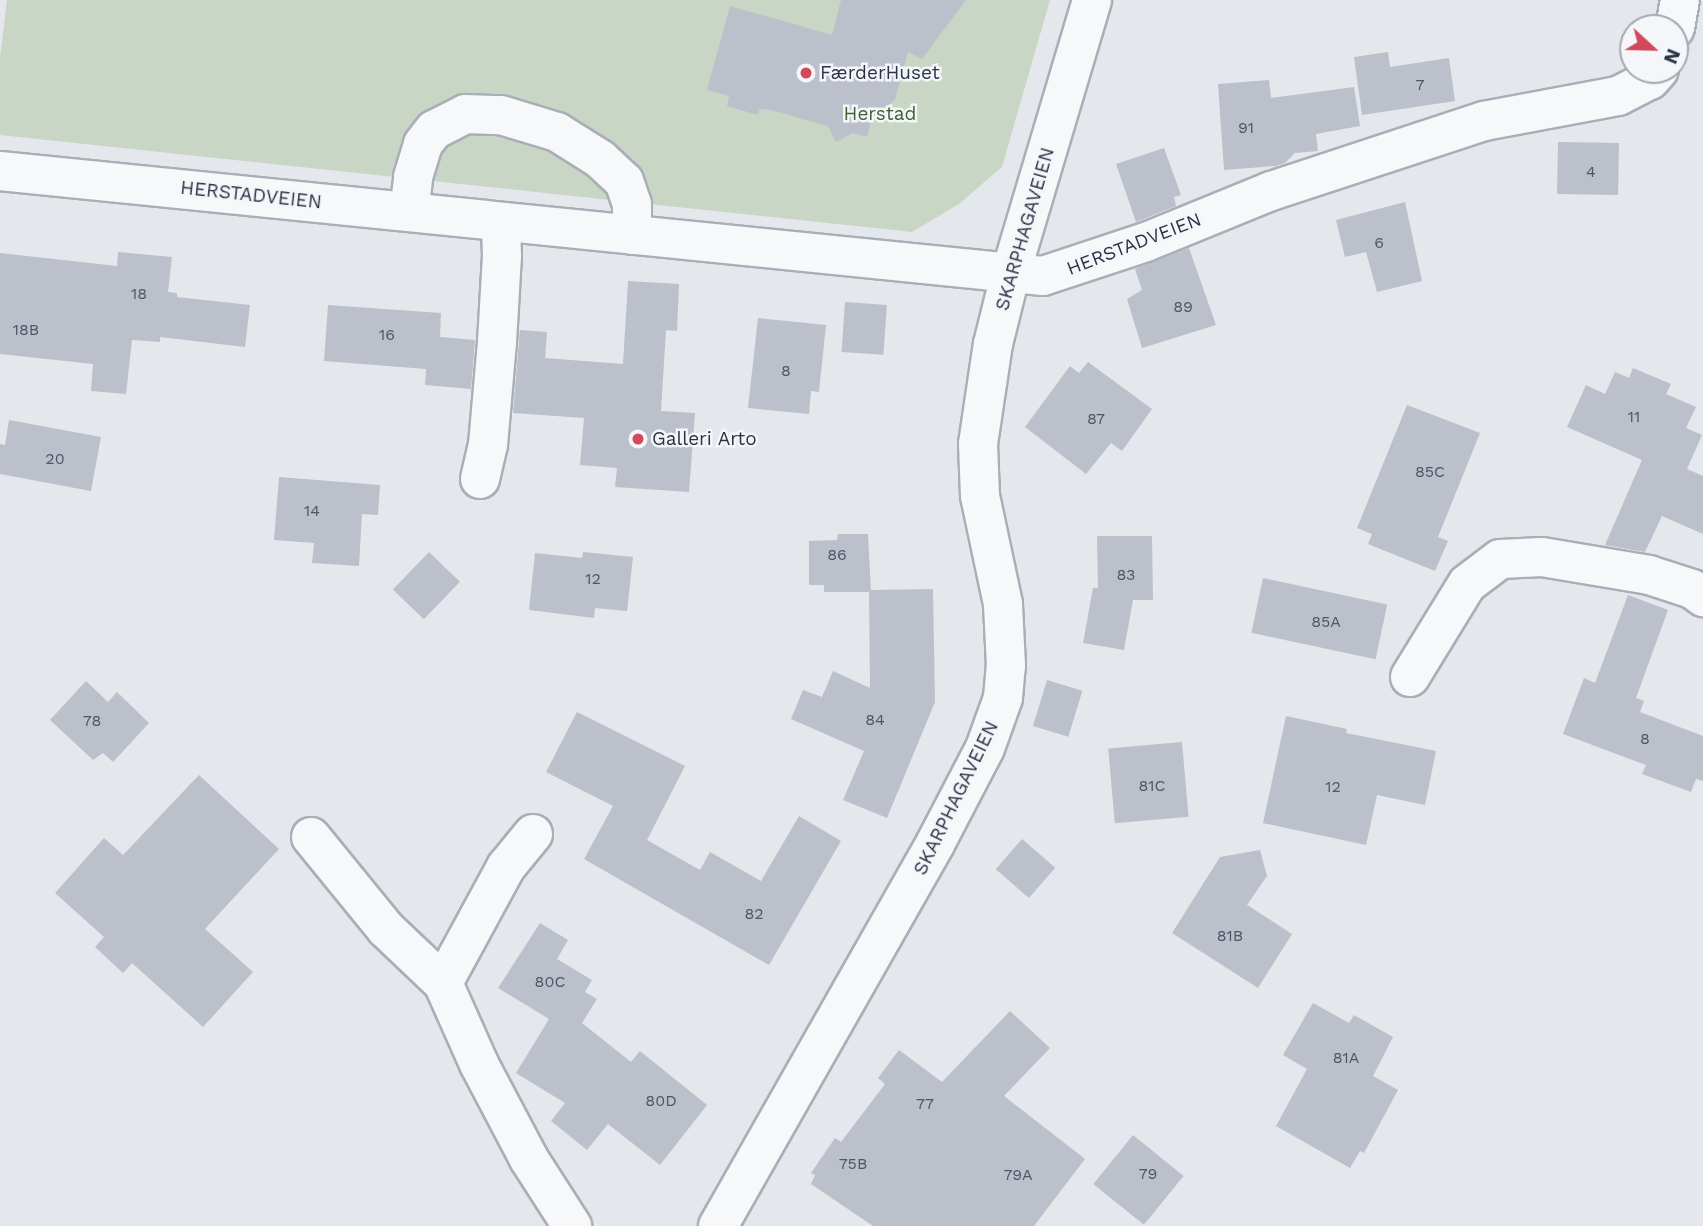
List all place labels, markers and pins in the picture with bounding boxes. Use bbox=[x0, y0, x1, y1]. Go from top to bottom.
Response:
place label: FærderHuset bbox=[820, 62, 940, 84]
marker: FærderHuset bbox=[798, 65, 814, 81]
place label: Galleri Arto bbox=[652, 428, 757, 450]
marker: Galleri Arto bbox=[630, 431, 646, 447]

